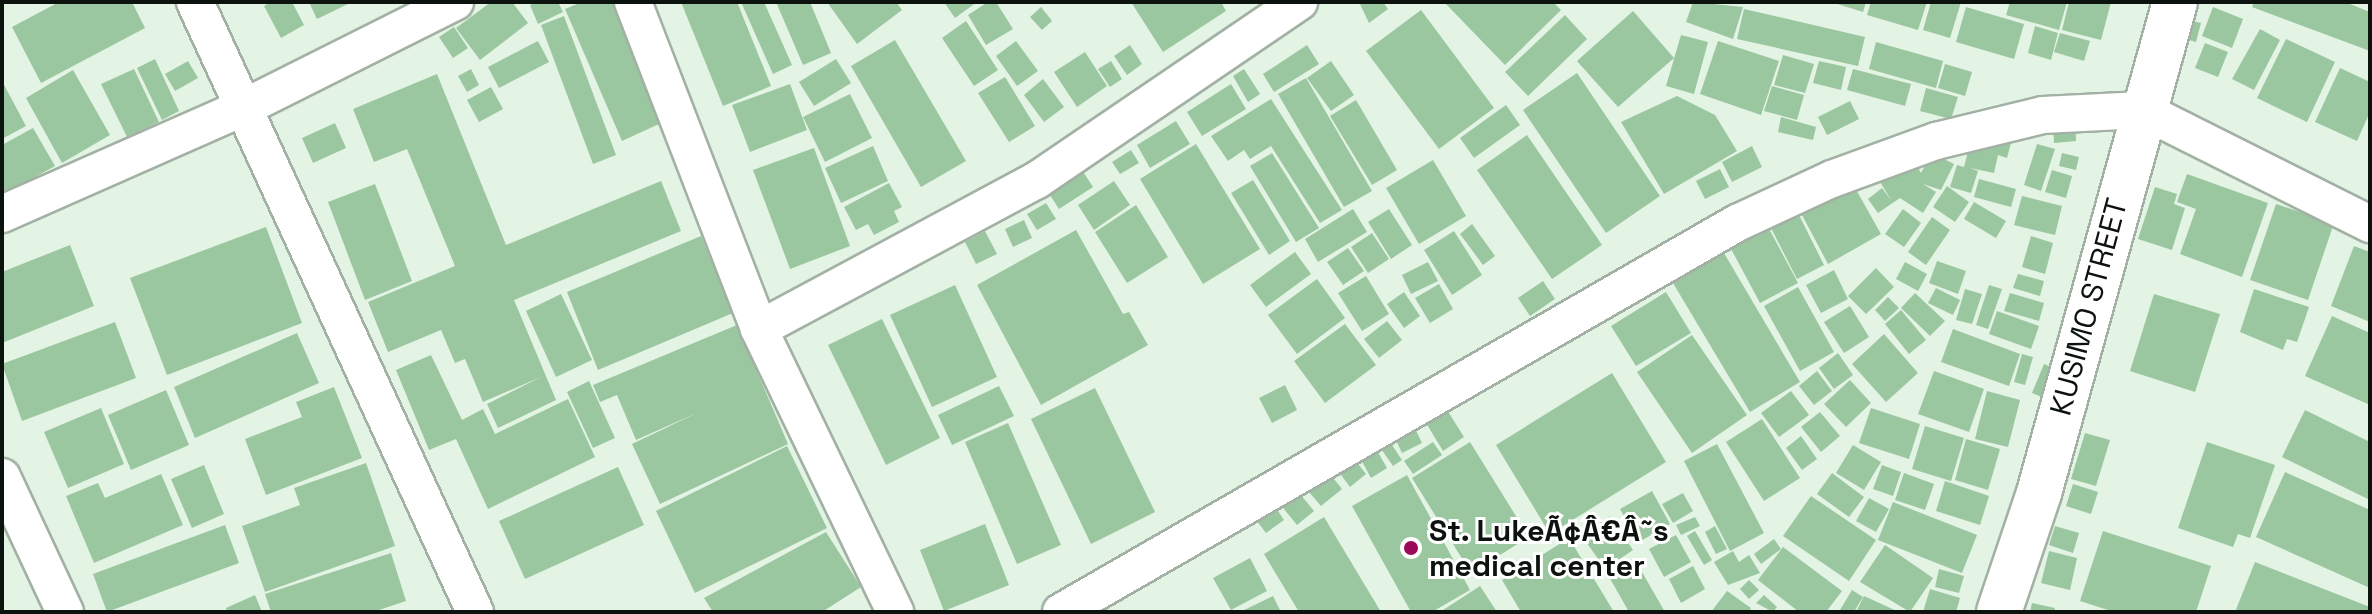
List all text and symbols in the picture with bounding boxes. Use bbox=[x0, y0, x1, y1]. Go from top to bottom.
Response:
street label: KUSIMO STREET bbox=[2043, 195, 2135, 419]
place label: St. LukeÃ¢Â€Â˜s medical center bbox=[1429, 513, 1670, 584]
marker: St. LukeÃ¢Â€Â˜s medical center bbox=[1400, 537, 1422, 559]

